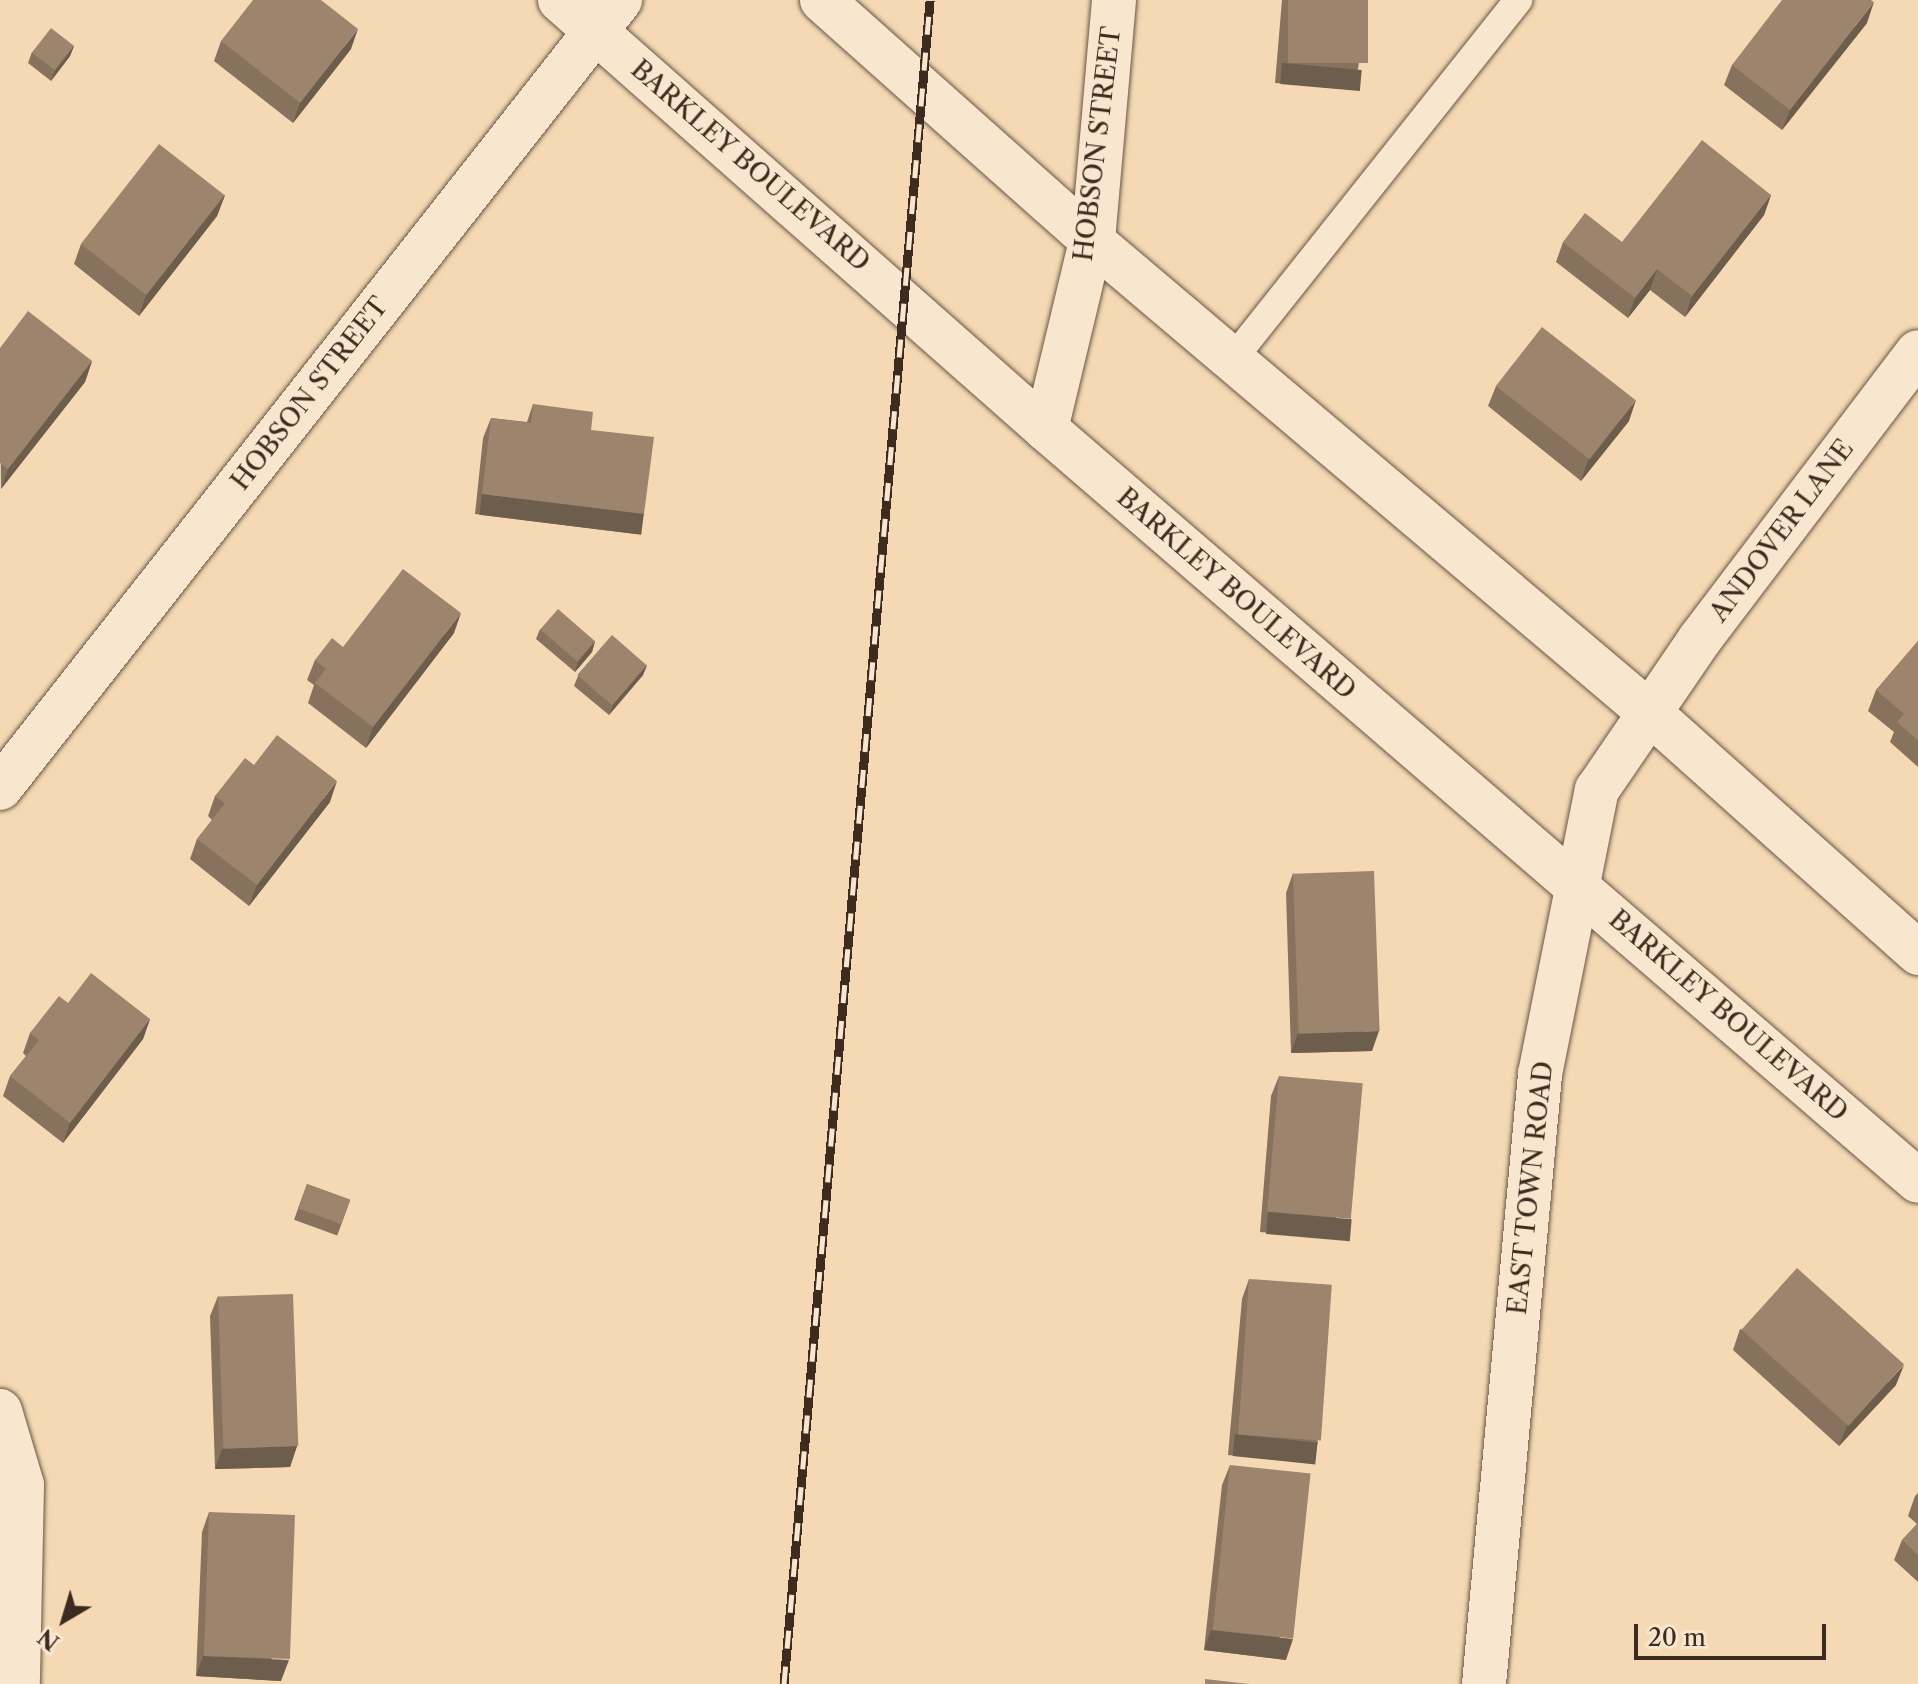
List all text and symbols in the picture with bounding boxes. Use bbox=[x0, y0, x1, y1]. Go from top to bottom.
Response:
street label: HOBSON STREET bbox=[1068, 25, 1128, 263]
street label: BARKLEY BOULEVARD bbox=[624, 54, 876, 278]
street label: HOBSON STREET bbox=[225, 291, 395, 497]
street label: ANDOVER LANE bbox=[1703, 433, 1861, 629]
street label: BARKLEY BOULEVARD bbox=[1110, 482, 1362, 706]
street label: BARKLEY BOULEVARD bbox=[1602, 904, 1854, 1128]
street label: EAST TOWN ROAD bbox=[1502, 1059, 1560, 1317]
north arrow bbox=[24, 1580, 104, 1660]
scale bar bbox=[1638, 1608, 1830, 1658]
text: N bbox=[33, 1623, 65, 1656]
text: 20 m bbox=[1648, 1623, 1706, 1652]

